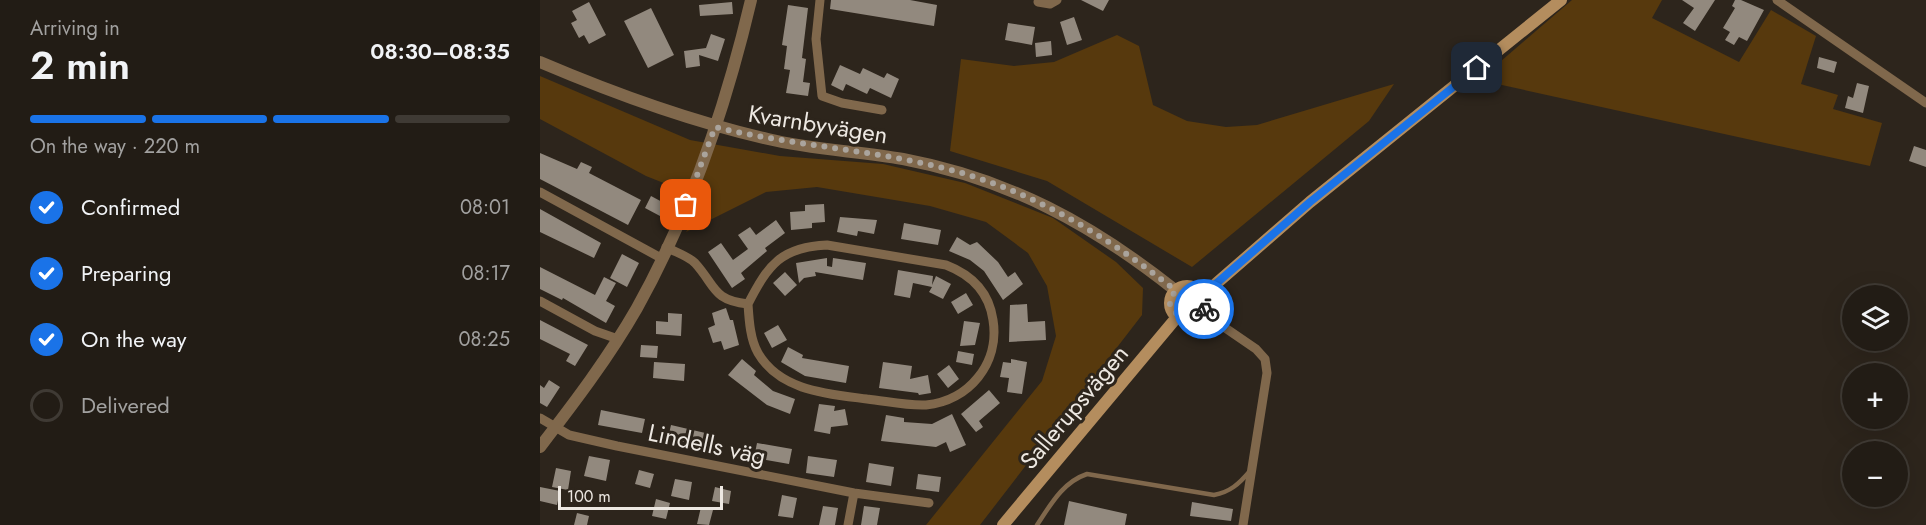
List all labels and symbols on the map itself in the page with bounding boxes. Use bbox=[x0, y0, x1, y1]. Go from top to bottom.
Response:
pin bbox=[1451, 42, 1502, 93]
street label: Kvarnbyvägen bbox=[746, 96, 890, 152]
pin bbox=[660, 179, 711, 230]
courier bbox=[1174, 279, 1234, 339]
street label: Sallerupsvägen bbox=[1011, 337, 1137, 477]
street label: Lindells väg bbox=[645, 414, 769, 474]
scale bar bbox=[558, 483, 723, 510]

